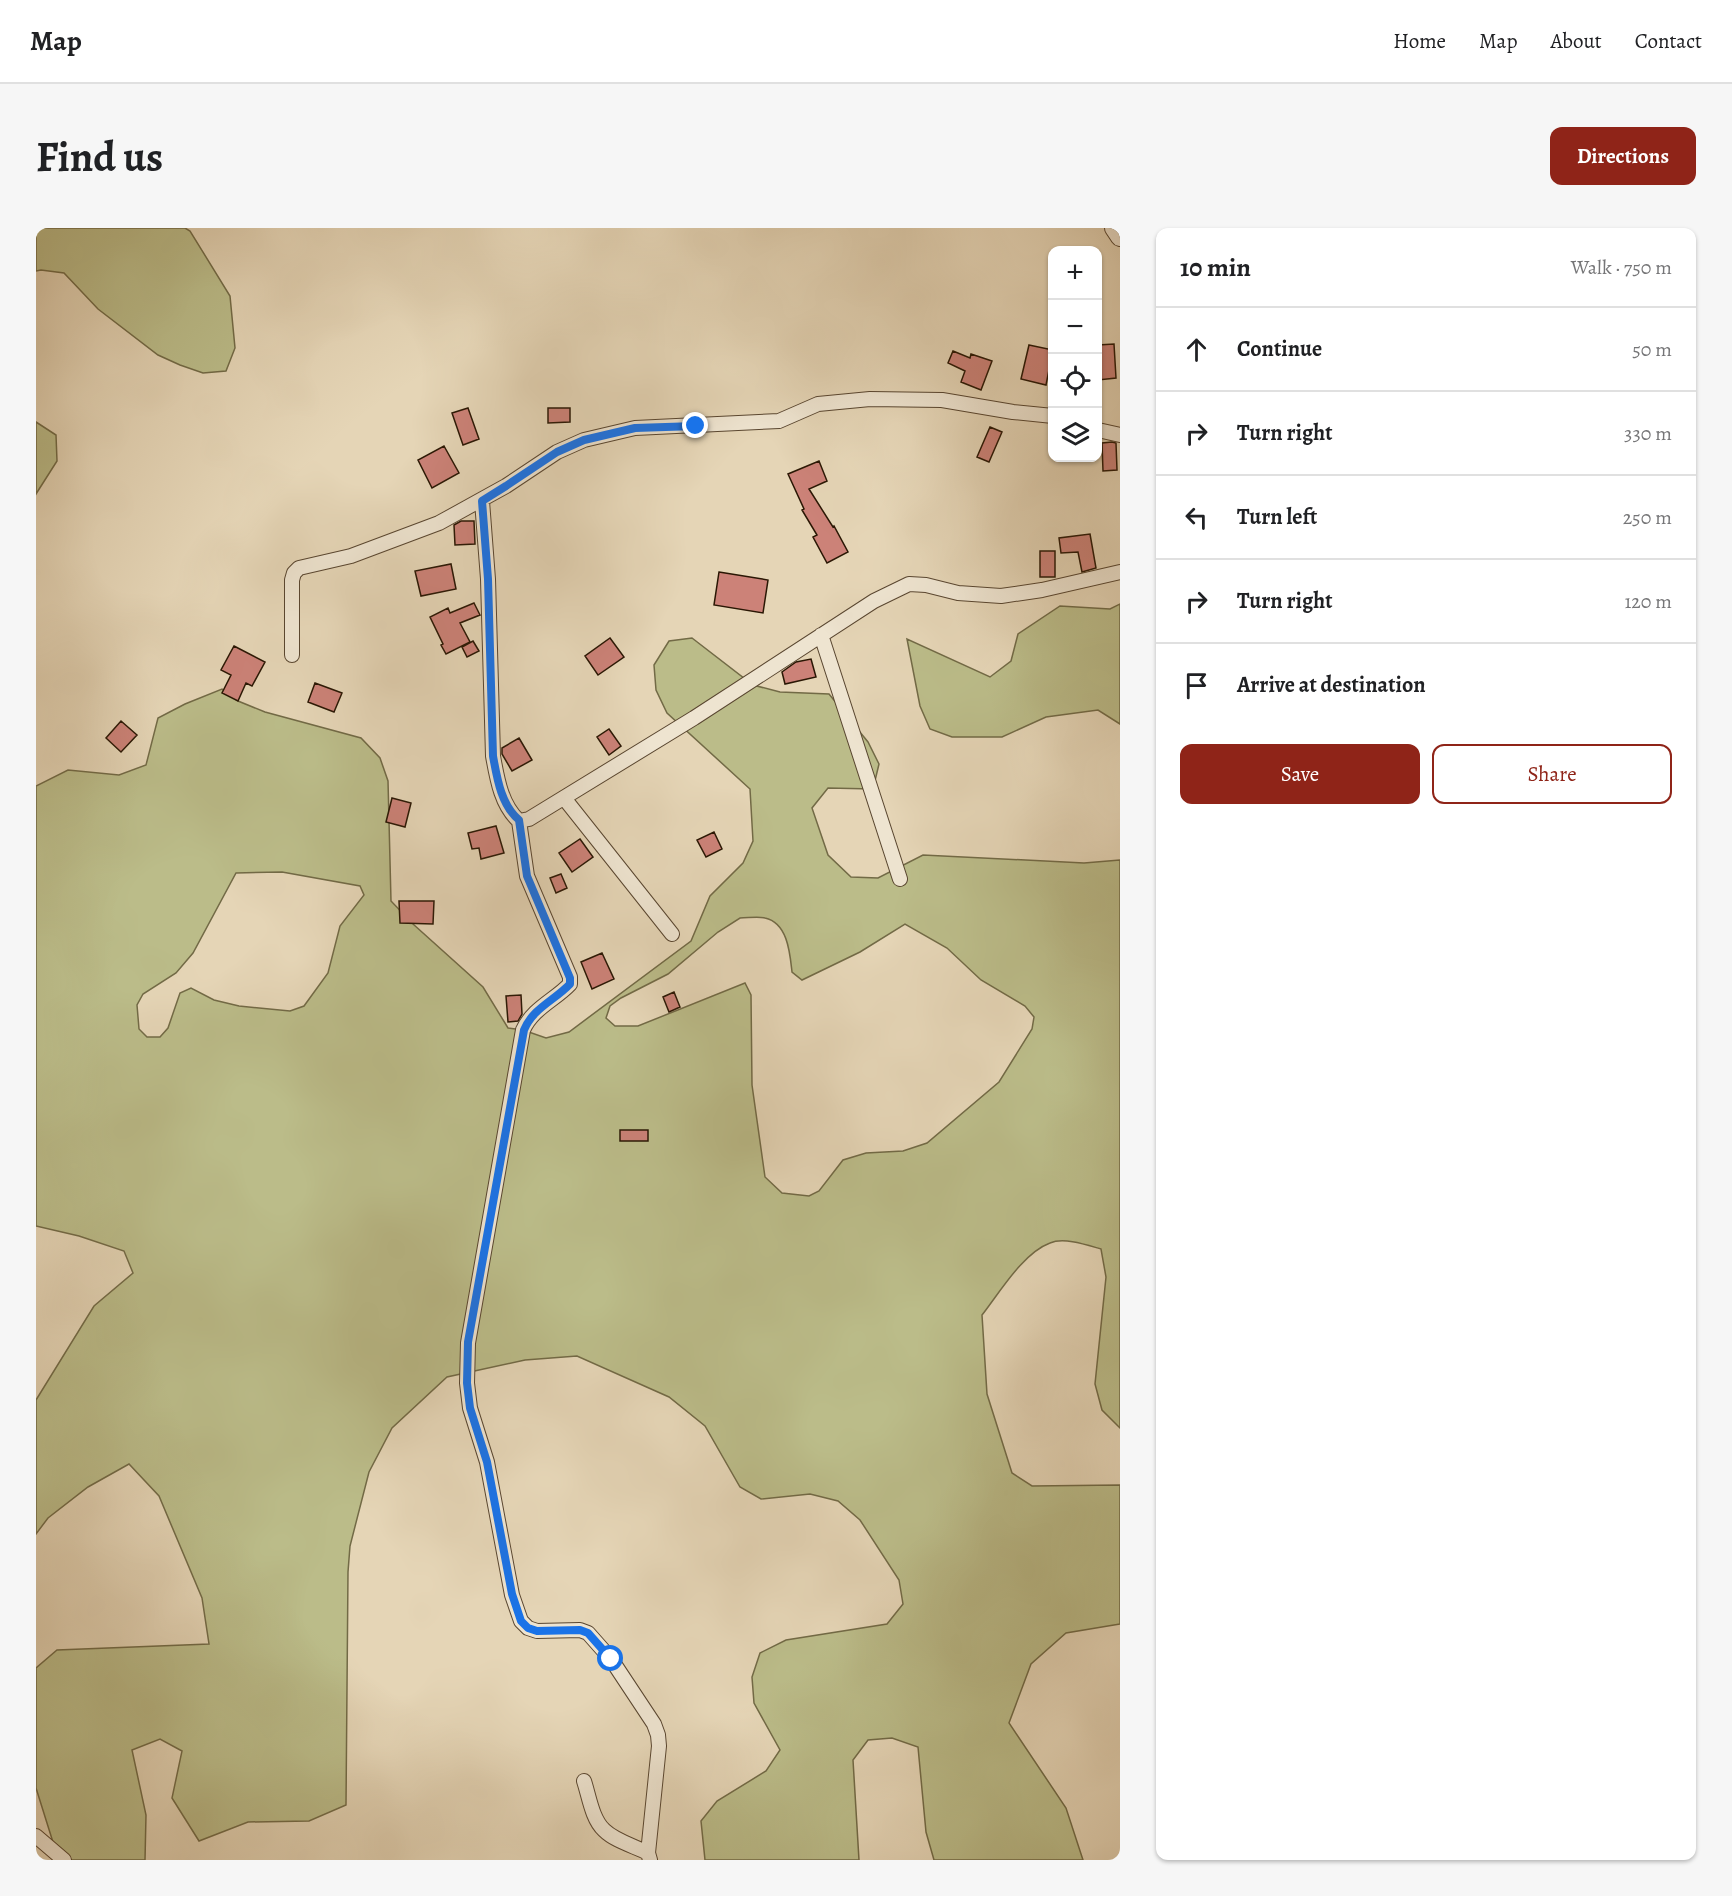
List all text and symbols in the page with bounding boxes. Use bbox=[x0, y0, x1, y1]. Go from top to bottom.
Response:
text: Map bbox=[30, 22, 82, 60]
text: Home bbox=[1393, 27, 1446, 55]
text: Map bbox=[1479, 27, 1517, 55]
text: About bbox=[1550, 27, 1602, 55]
text: Contact bbox=[1635, 27, 1702, 55]
button: Directions bbox=[1550, 127, 1696, 185]
text: Find us bbox=[36, 128, 163, 185]
map controls bbox=[1048, 246, 1102, 462]
button: + bbox=[1048, 246, 1102, 300]
text: 10 min bbox=[1180, 250, 1251, 285]
text: Walk · 750 m bbox=[1571, 254, 1672, 281]
button: − bbox=[1048, 300, 1102, 354]
icon: ahead bbox=[1180, 333, 1213, 366]
text: Continue bbox=[1237, 334, 1322, 364]
text: 50 m bbox=[1632, 336, 1672, 363]
button: locate bbox=[1048, 354, 1102, 408]
button: layers bbox=[1048, 408, 1102, 462]
route end bbox=[682, 412, 708, 438]
icon: right bbox=[1180, 417, 1213, 450]
text: Turn right bbox=[1237, 418, 1333, 448]
text: 330 m bbox=[1624, 420, 1672, 447]
icon: left bbox=[1180, 501, 1213, 534]
text: Turn left bbox=[1237, 502, 1317, 532]
text: 250 m bbox=[1623, 504, 1672, 531]
icon: right bbox=[1180, 585, 1213, 618]
text: Turn right bbox=[1237, 586, 1333, 616]
text: 120 m bbox=[1624, 588, 1672, 615]
icon: arrive bbox=[1180, 669, 1213, 702]
text: Arrive at destination bbox=[1237, 670, 1426, 700]
button: Save bbox=[1180, 744, 1420, 804]
button: Share bbox=[1432, 744, 1672, 804]
route start bbox=[597, 1645, 623, 1671]

